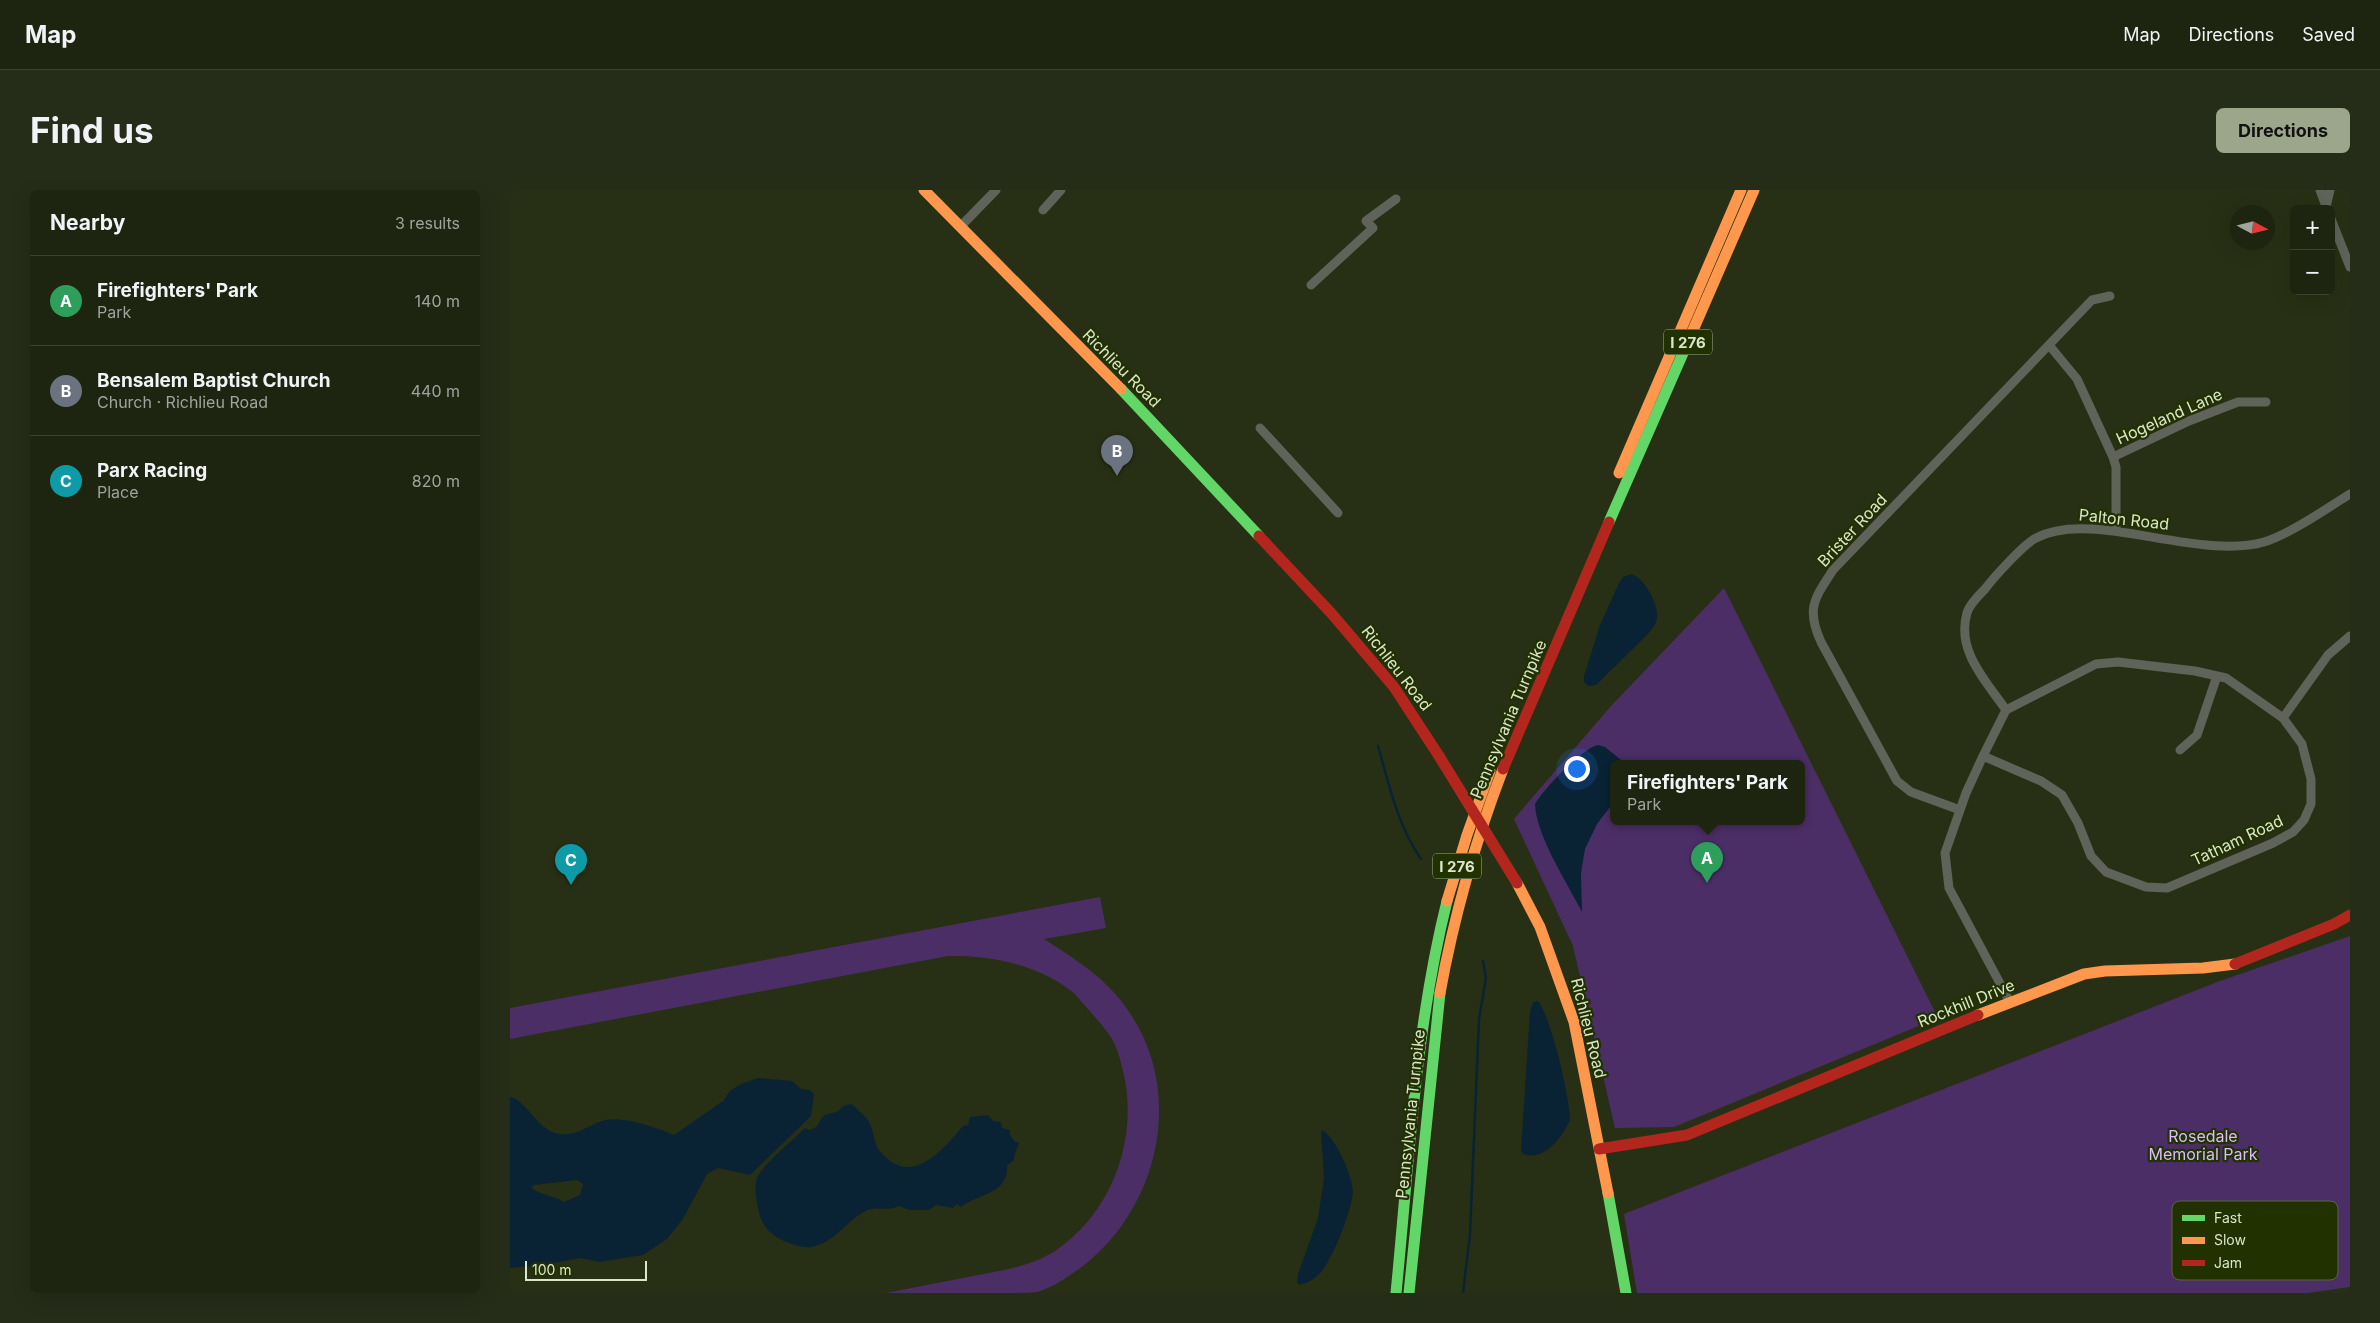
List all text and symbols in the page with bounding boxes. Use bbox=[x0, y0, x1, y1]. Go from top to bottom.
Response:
text: Map bbox=[25, 20, 76, 49]
text: Map bbox=[2123, 24, 2161, 45]
text: Directions bbox=[2189, 24, 2274, 45]
text: Saved bbox=[2302, 24, 2355, 45]
button: Directions bbox=[2216, 108, 2350, 153]
text: Find us bbox=[30, 109, 154, 151]
north arrow bbox=[2230, 205, 2275, 250]
map controls bbox=[2290, 205, 2335, 295]
button: + bbox=[2290, 205, 2335, 250]
text: Nearby bbox=[50, 210, 125, 235]
text: 3 results bbox=[395, 213, 460, 233]
button: − bbox=[2290, 250, 2335, 295]
text: Firefighters' Park bbox=[97, 279, 258, 302]
text: A bbox=[60, 291, 72, 311]
text: 140 m bbox=[415, 291, 460, 311]
text: Park bbox=[97, 302, 131, 322]
street label: Richlieu Road bbox=[1079, 325, 1165, 411]
road number: I 276 bbox=[1664, 330, 1712, 354]
text: Bensalem Baptist Church bbox=[97, 369, 330, 392]
text: B bbox=[61, 381, 71, 401]
text: 440 m bbox=[411, 381, 460, 401]
street label: Hogeland Lane bbox=[2113, 384, 2225, 448]
text: Church · Richlieu Road bbox=[97, 392, 268, 412]
pin: B bbox=[1101, 435, 1133, 476]
text: Parx Racing bbox=[97, 459, 207, 482]
text: C bbox=[60, 471, 72, 491]
text: 820 m bbox=[412, 471, 460, 491]
text: Place bbox=[97, 482, 139, 502]
street label: Brister Road bbox=[1813, 489, 1891, 571]
street label: Palton Road bbox=[2078, 504, 2170, 534]
street label: Richlieu Road bbox=[1358, 621, 1436, 715]
street label: Pennsylvania Turnpike bbox=[1466, 637, 1550, 801]
your location bbox=[1564, 756, 1590, 782]
popup bbox=[1610, 760, 1805, 825]
text: Firefighters' Park bbox=[1627, 771, 1788, 794]
text: Park bbox=[1627, 794, 1661, 814]
street label: Tatham Road bbox=[2188, 810, 2286, 870]
pin: A bbox=[1691, 842, 1723, 883]
pin: C bbox=[555, 844, 587, 885]
road number: I 276 bbox=[1433, 854, 1481, 878]
street label: Rockhill Drive bbox=[1915, 974, 2017, 1032]
street label: Richlieu Road bbox=[1567, 976, 1611, 1080]
street label: Pennsylvania Turnpike bbox=[1391, 1028, 1429, 1200]
park label: Rosedale Memorial Park bbox=[2148, 1126, 2258, 1164]
legend bbox=[2172, 1201, 2338, 1280]
text: Fast bbox=[2214, 1209, 2242, 1226]
text: Slow bbox=[2214, 1231, 2246, 1248]
text: Jam bbox=[2214, 1254, 2242, 1271]
scale bar bbox=[525, 1258, 648, 1281]
text: 100 m bbox=[532, 1261, 572, 1278]

